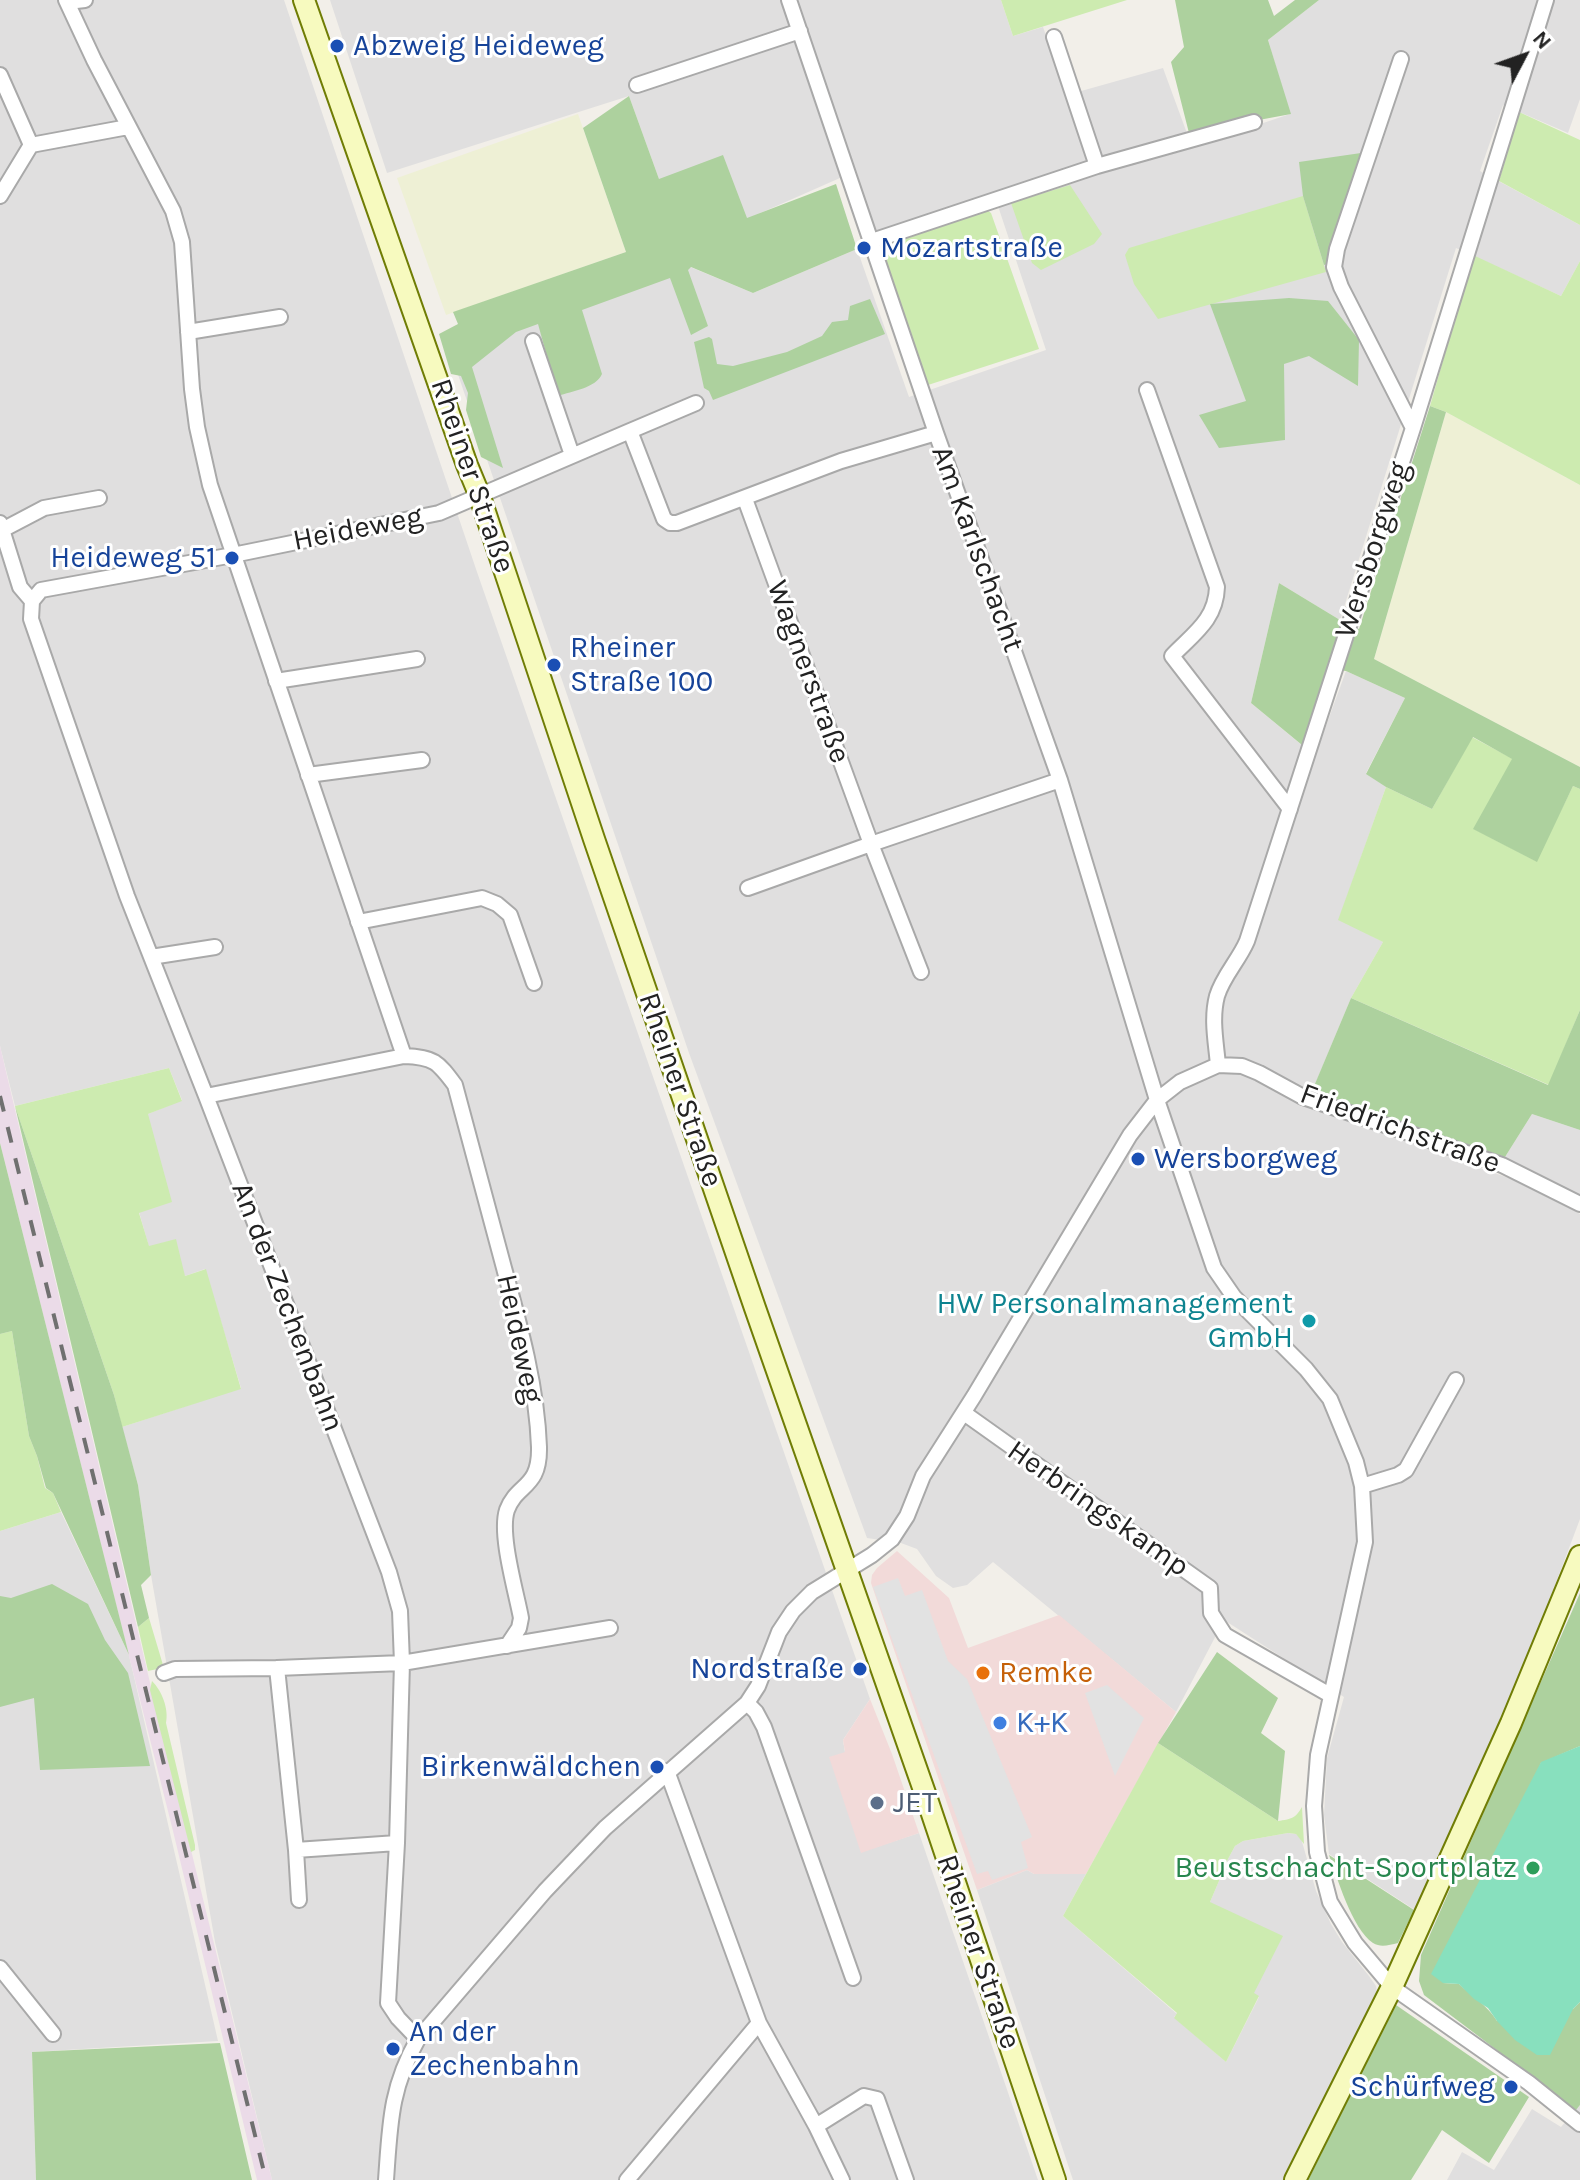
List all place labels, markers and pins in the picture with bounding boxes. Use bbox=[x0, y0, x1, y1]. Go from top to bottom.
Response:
place label: Abzweig Heideweg bbox=[353, 28, 604, 64]
marker: Abzweig Heideweg bbox=[328, 37, 346, 55]
place label: Mozartstraße bbox=[880, 230, 1063, 266]
marker: Mozartstraße bbox=[855, 239, 873, 257]
place label: Heideweg 51 bbox=[50, 540, 216, 576]
marker: Heideweg 51 bbox=[223, 549, 241, 567]
place label: Rheiner Straße 100 bbox=[570, 630, 713, 700]
marker: Rheiner Straße 100 bbox=[545, 656, 563, 674]
place label: Wersborgweg bbox=[1154, 1141, 1337, 1177]
marker: Wersborgweg bbox=[1129, 1150, 1147, 1168]
place label: HW Personalmanagement GmbH bbox=[937, 1286, 1293, 1356]
marker: HW Personalmanagement GmbH bbox=[1300, 1312, 1318, 1330]
place label: Nordstraße bbox=[690, 1651, 844, 1687]
place label: Remke bbox=[999, 1655, 1093, 1691]
marker: Nordstraße bbox=[851, 1660, 869, 1678]
marker: Remke bbox=[974, 1664, 992, 1682]
place label: K+K bbox=[1016, 1705, 1068, 1741]
marker: K+K bbox=[991, 1714, 1009, 1732]
place label: Birkenwäldchen bbox=[421, 1749, 641, 1785]
marker: Birkenwäldchen bbox=[648, 1758, 666, 1776]
place label: JET bbox=[893, 1785, 937, 1821]
marker: JET bbox=[868, 1794, 886, 1812]
place label: Beustschacht-Sportplatz bbox=[1174, 1850, 1517, 1886]
marker: Beustschacht-Sportplatz bbox=[1524, 1859, 1542, 1877]
place label: An der Zechenbahn bbox=[409, 2014, 580, 2084]
marker: An der Zechenbahn bbox=[384, 2040, 402, 2058]
place label: Schürfweg bbox=[1350, 2069, 1495, 2105]
marker: Schürfweg bbox=[1502, 2078, 1520, 2096]

